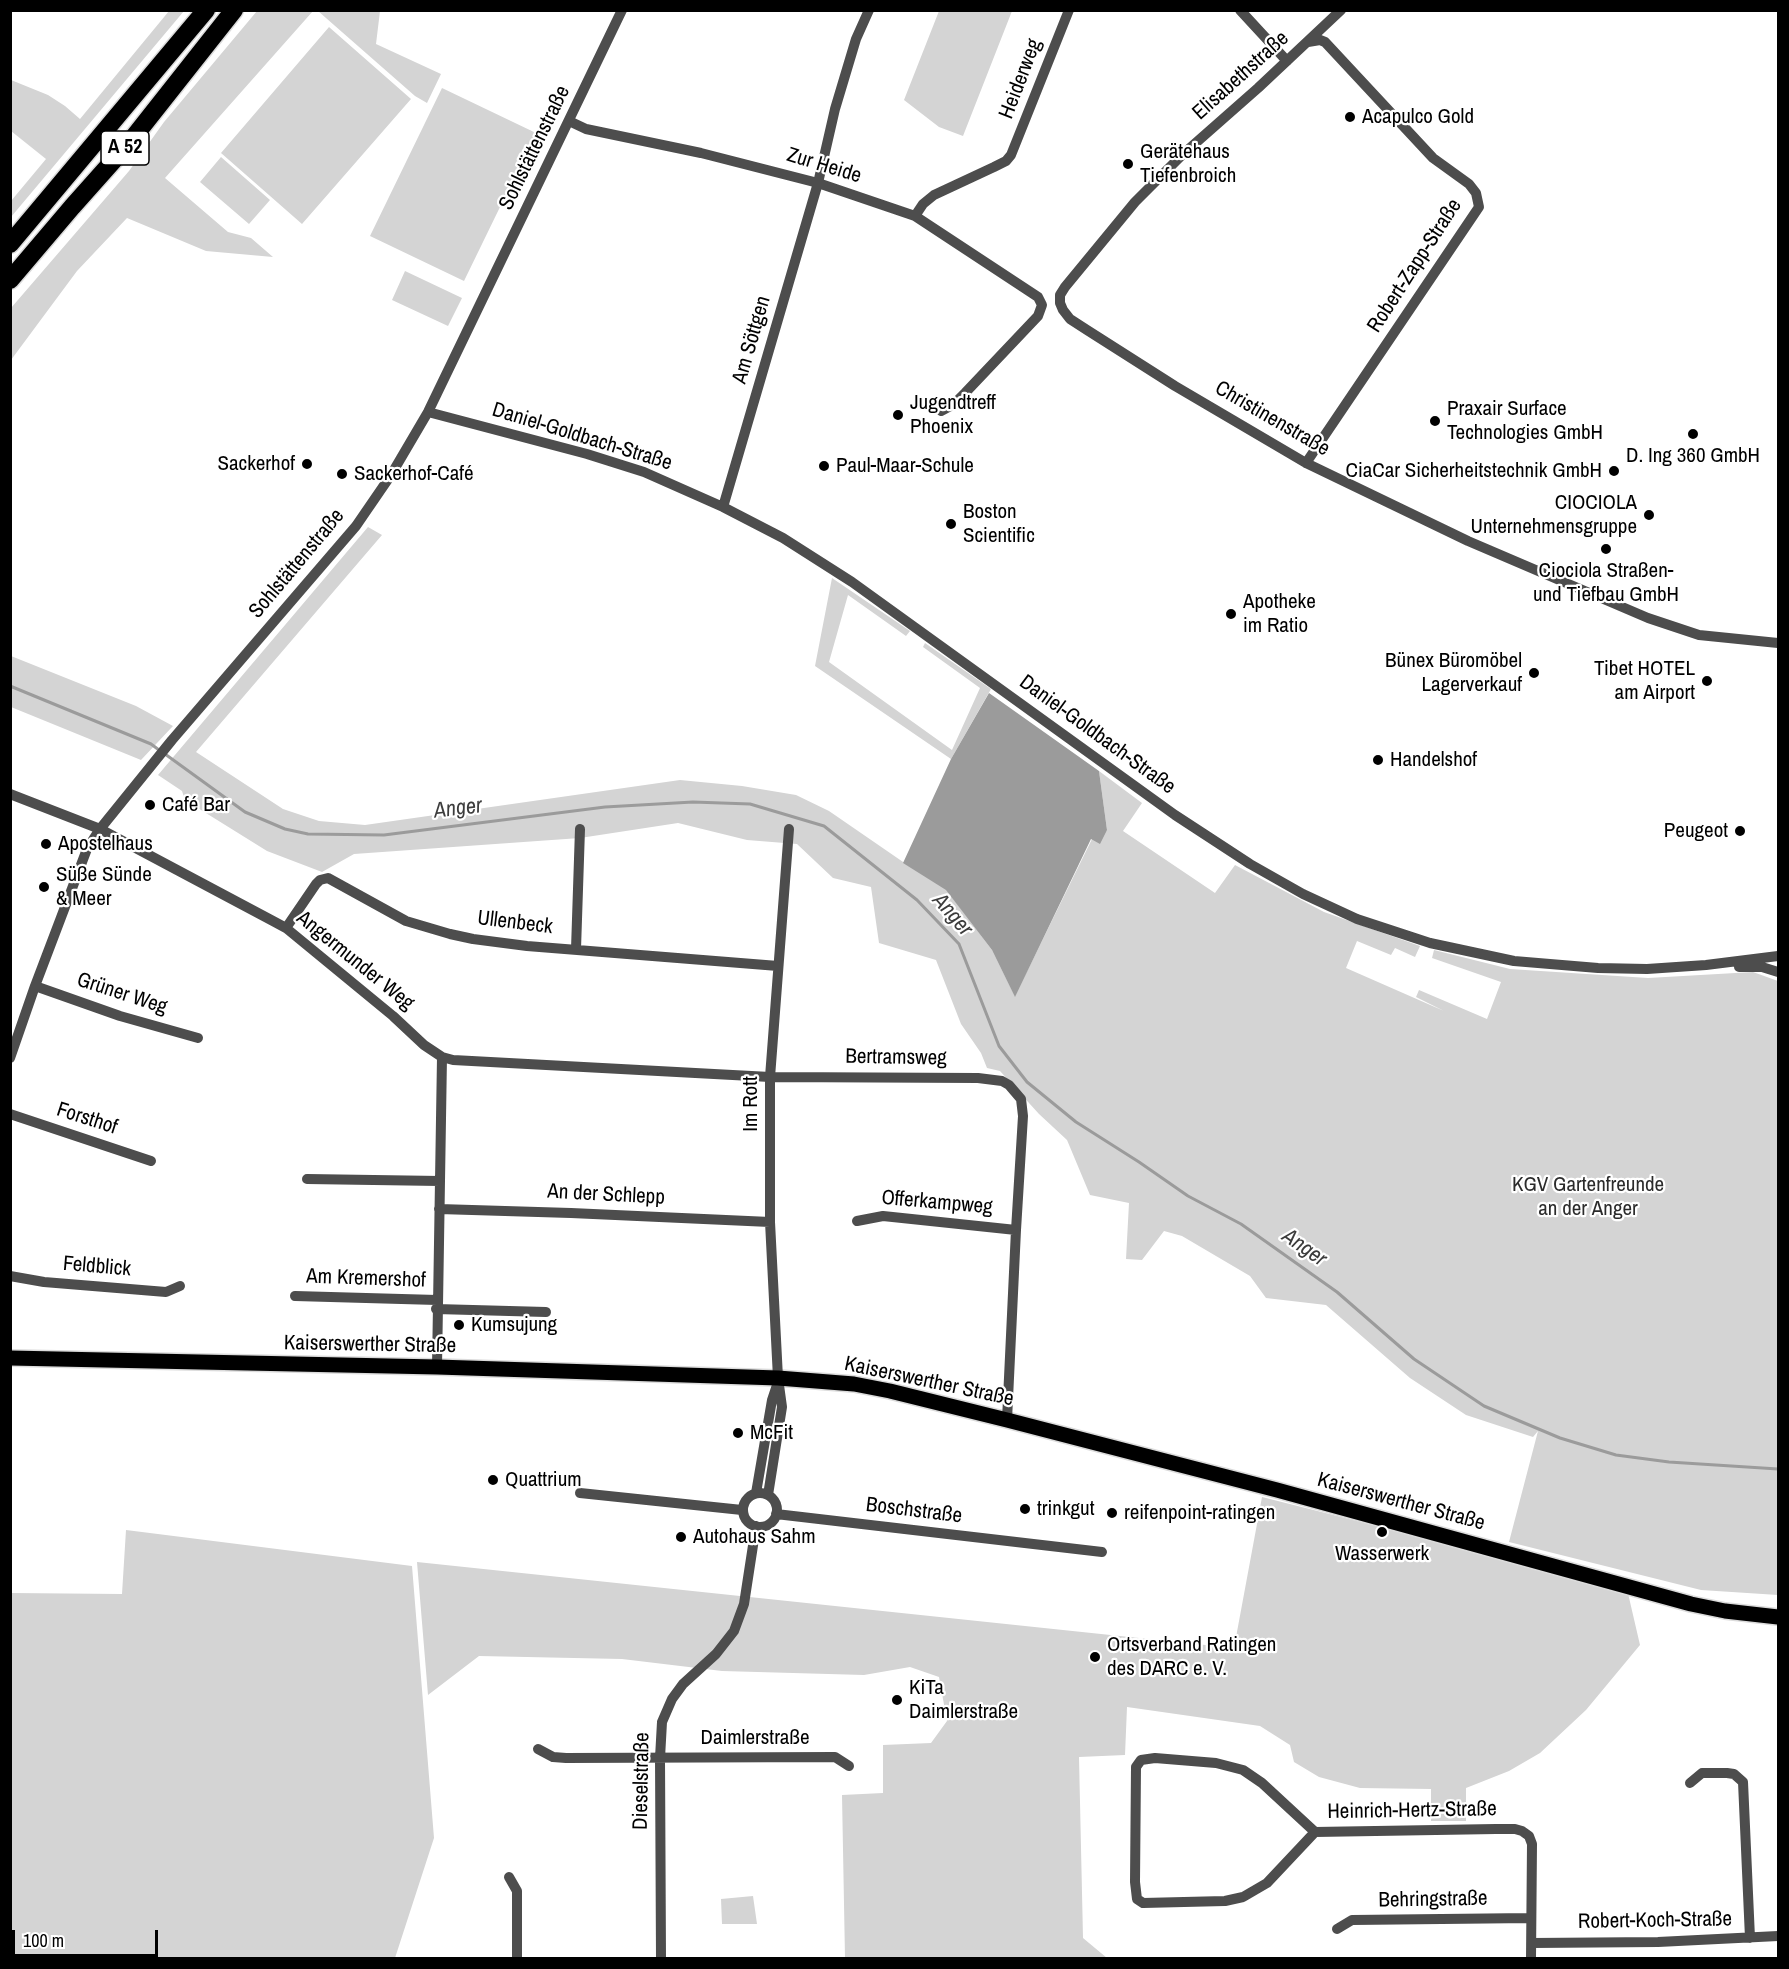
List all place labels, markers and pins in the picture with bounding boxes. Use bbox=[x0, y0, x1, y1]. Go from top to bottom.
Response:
place label: Acapulco Gold bbox=[1362, 104, 1474, 130]
marker: Acapulco Gold bbox=[1343, 110, 1357, 124]
place label: Gerätehaus Tiefenbroich bbox=[1140, 139, 1236, 189]
marker: Gerätehaus Tiefenbroich bbox=[1121, 157, 1135, 171]
place label: Jugendtreff Phoenix bbox=[910, 390, 996, 440]
place label: Praxair Surface Technologies GmbH bbox=[1447, 396, 1603, 446]
marker: Jugendtreff Phoenix bbox=[891, 408, 905, 422]
marker: Praxair Surface Technologies GmbH bbox=[1428, 414, 1442, 428]
marker: D. Ing 360 GmbH bbox=[1686, 427, 1700, 441]
place label: D. Ing 360 GmbH bbox=[1626, 443, 1760, 469]
place label: Sackerhof bbox=[217, 451, 295, 477]
place label: Paul-Maar-Schule bbox=[836, 453, 974, 479]
marker: Sackerhof bbox=[300, 457, 314, 471]
place label: CiaCar Sicherheitstechnik GmbH bbox=[1346, 458, 1602, 484]
marker: Paul-Maar-Schule bbox=[817, 459, 831, 473]
place label: Sackerhof-Café bbox=[354, 461, 474, 487]
marker: CiaCar Sicherheitstechnik GmbH bbox=[1607, 464, 1621, 478]
marker: Sackerhof-Café bbox=[335, 467, 349, 481]
place label: CIOCIOLA Unternehmensgruppe bbox=[1470, 490, 1637, 540]
place label: Boston Scientific bbox=[963, 499, 1035, 549]
marker: CIOCIOLA Unternehmensgruppe bbox=[1642, 508, 1656, 522]
marker: Boston Scientific bbox=[944, 517, 958, 531]
marker: Ciociola Straßen- und Tiefbau GmbH bbox=[1599, 542, 1613, 556]
place label: Ciociola Straßen- und Tiefbau GmbH bbox=[1533, 558, 1679, 608]
place label: Apotheke im Ratio bbox=[1243, 589, 1316, 639]
marker: Apotheke im Ratio bbox=[1224, 607, 1238, 621]
place label: Bünex Büromöbel Lagerverkauf bbox=[1385, 648, 1522, 698]
place label: Tibet HOTEL am Airport bbox=[1594, 656, 1695, 706]
marker: Bünex Büromöbel Lagerverkauf bbox=[1527, 666, 1541, 680]
marker: Tibet HOTEL am Airport bbox=[1700, 674, 1714, 688]
place label: Handelshof bbox=[1390, 747, 1477, 773]
marker: Handelshof bbox=[1371, 753, 1385, 767]
place label: Café Bar bbox=[162, 792, 230, 818]
marker: Café Bar bbox=[143, 798, 157, 812]
place label: Peugeot bbox=[1664, 818, 1728, 844]
marker: Peugeot bbox=[1733, 824, 1747, 838]
place label: Apostelhaus bbox=[58, 831, 153, 857]
marker: Apostelhaus bbox=[39, 837, 53, 851]
place label: Süße Sünde & Meer bbox=[56, 862, 152, 912]
marker: Süße Sünde & Meer bbox=[37, 880, 51, 894]
place label: Kumsujung bbox=[471, 1312, 557, 1338]
marker: Kumsujung bbox=[452, 1318, 466, 1332]
place label: McFit bbox=[750, 1420, 793, 1446]
marker: McFit bbox=[731, 1426, 745, 1440]
place label: Quattrium bbox=[505, 1467, 582, 1493]
marker: Quattrium bbox=[486, 1473, 500, 1487]
place label: trinkgut bbox=[1037, 1496, 1094, 1522]
place label: reifenpoint-ratingen bbox=[1124, 1500, 1275, 1526]
marker: trinkgut bbox=[1018, 1502, 1032, 1516]
marker: reifenpoint-ratingen bbox=[1105, 1506, 1119, 1520]
place label: Autohaus Sahm bbox=[693, 1524, 816, 1550]
marker: Wasserwerk bbox=[1375, 1525, 1389, 1539]
marker: Autohaus Sahm bbox=[674, 1530, 688, 1544]
place label: Wasserwerk bbox=[1335, 1541, 1429, 1567]
place label: Ortsverband Ratingen des DARC e. V. bbox=[1107, 1632, 1276, 1682]
marker: Ortsverband Ratingen des DARC e. V. bbox=[1088, 1650, 1102, 1664]
place label: KiTa Daimlerstraße bbox=[909, 1675, 1018, 1725]
marker: KiTa Daimlerstraße bbox=[890, 1693, 904, 1707]

